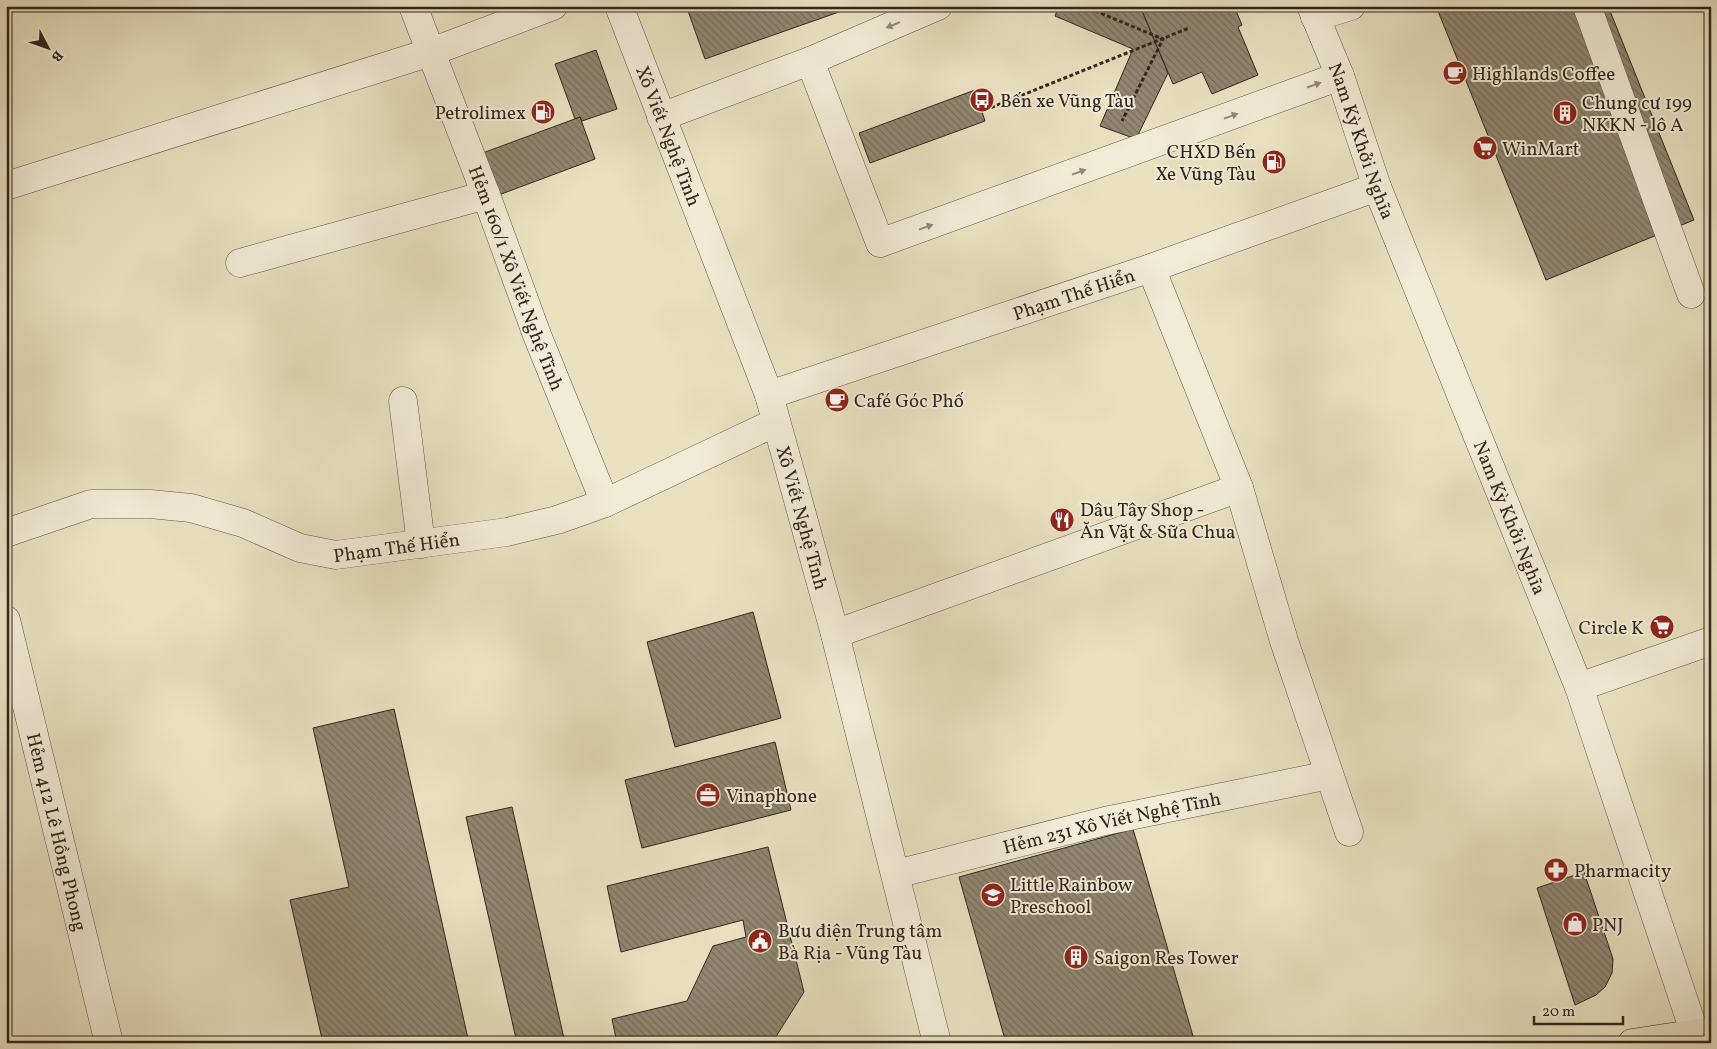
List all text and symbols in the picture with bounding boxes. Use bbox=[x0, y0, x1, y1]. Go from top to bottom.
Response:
one-way arrow bbox=[886, 21, 900, 29]
north arrow bbox=[22, 22, 72, 72]
text: B bbox=[46, 46, 67, 65]
street label: Nam Kỳ Khởi Nghĩa bbox=[1321, 59, 1400, 223]
cafe icon: Highlands Coffee bbox=[1442, 60, 1468, 86]
street label: Xô Viết Nghệ Tĩnh bbox=[628, 62, 706, 210]
place label: Highlands Coffee bbox=[1472, 62, 1615, 88]
one-way arrow bbox=[1307, 81, 1322, 88]
bus stop icon: Bến xe Vũng Tàu bbox=[969, 87, 995, 113]
place label: Bến xe Vũng Tàu bbox=[1000, 89, 1134, 115]
place label: Chung cư 199 NKKN - lô A bbox=[1582, 91, 1692, 139]
fuel station icon: Petrolimex bbox=[530, 99, 556, 125]
building icon: Chung cư 199 NKKN - lô A bbox=[1552, 100, 1578, 126]
place label: Petrolimex bbox=[435, 101, 526, 127]
one-way arrow bbox=[1224, 112, 1239, 119]
supermarket icon: WinMart bbox=[1472, 135, 1498, 161]
place label: WinMart bbox=[1502, 137, 1580, 163]
place label: CHXD Bến Xe Vũng Tàu bbox=[1155, 140, 1256, 188]
fuel station icon: CHXD Bến Xe Vũng Tàu bbox=[1261, 149, 1287, 175]
street label: Hẻm 160/1 Xô Viết Nghệ Tĩnh bbox=[461, 162, 569, 395]
one-way arrow bbox=[1071, 167, 1086, 175]
one-way arrow bbox=[919, 223, 934, 231]
street label: Phạm Thế Hiển bbox=[1010, 263, 1139, 328]
cafe icon: Café Góc Phố bbox=[824, 387, 850, 413]
place label: Café Góc Phố bbox=[854, 389, 964, 415]
street label: Nam Kỳ Khởi Nghĩa bbox=[1466, 437, 1551, 599]
street label: Xô Viết Nghệ Tĩnh bbox=[769, 443, 833, 593]
place label: Dâu Tây Shop - Ăn Vặt & Sữa Chua bbox=[1080, 498, 1236, 546]
restaurant icon: Dâu Tây Shop - Ăn Vặt & Sữa Chua bbox=[1049, 507, 1075, 533]
street label: Phạm Thế Hiển bbox=[332, 527, 461, 570]
supermarket icon: Circle K bbox=[1649, 614, 1675, 640]
place label: Circle K bbox=[1579, 616, 1644, 642]
street label: Hẻm 412 Lê Hồng Phong bbox=[19, 731, 92, 934]
office icon: Vinaphone bbox=[695, 782, 721, 808]
place label: Vinaphone bbox=[726, 784, 817, 810]
street label: Hẻm 231 Xô Viết Nghệ Tĩnh bbox=[1000, 786, 1224, 861]
pharmacy icon: Pharmacity bbox=[1543, 857, 1569, 883]
place label: Pharmacity bbox=[1574, 859, 1671, 885]
place label: Little Rainbow Preschool bbox=[1010, 873, 1133, 921]
school or university icon: Little Rainbow Preschool bbox=[980, 882, 1006, 908]
shop icon: PNJ bbox=[1562, 911, 1588, 937]
place label: PNJ bbox=[1592, 913, 1623, 939]
place label: Bưu điện Trung tâm Bà Rịa - Vũng Tàu bbox=[778, 919, 942, 967]
public building icon: Bưu điện Trung tâm Bà Rịa - Vũng Tàu bbox=[747, 928, 773, 954]
building icon: Saigon Res Tower bbox=[1063, 944, 1089, 970]
place label: Saigon Res Tower bbox=[1094, 946, 1239, 972]
scale bar bbox=[1534, 994, 1623, 1026]
text: 20 m bbox=[1542, 1002, 1575, 1023]

